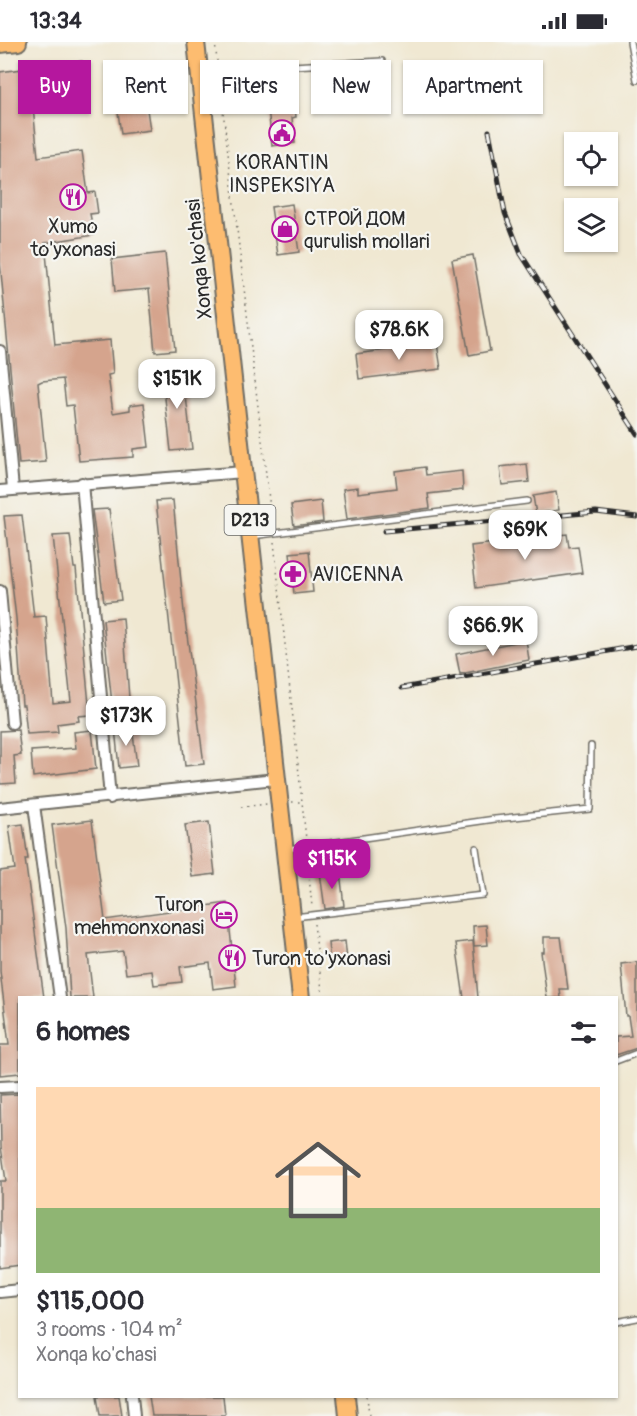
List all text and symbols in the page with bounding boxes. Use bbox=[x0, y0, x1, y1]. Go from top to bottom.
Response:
text: 13:34 bbox=[30, 7, 82, 35]
chip: Buy bbox=[18, 60, 91, 114]
chip: Rent bbox=[103, 60, 188, 114]
chip: Filters bbox=[200, 60, 299, 114]
chip: New bbox=[311, 60, 391, 114]
chip: Apartment bbox=[403, 60, 543, 114]
public building icon: KORANTIN INSPEKSIYA bbox=[267, 118, 297, 148]
map controls bbox=[564, 132, 618, 252]
button: locate bbox=[564, 132, 618, 186]
place label: KORANTIN INSPEKSIYA bbox=[229, 150, 335, 198]
restaurant icon: Xumo to'yxonasi bbox=[58, 182, 88, 212]
street label: Xonqa ko'chasi bbox=[180, 198, 218, 320]
button: layers bbox=[564, 198, 618, 252]
place label: СТРОЙ ДОМ qurulish mollari bbox=[304, 206, 430, 254]
place label: Xumo to'yxonasi bbox=[30, 214, 115, 262]
shop icon: СТРОЙ ДОМ qurulish mollari bbox=[270, 214, 300, 244]
pin: $78.6K bbox=[350, 310, 448, 361]
text: $78.6K bbox=[369, 317, 429, 342]
pin: $151K bbox=[135, 359, 219, 410]
text: $151K bbox=[152, 366, 202, 391]
road number: D213 bbox=[224, 505, 276, 535]
pin: $69K bbox=[489, 510, 561, 561]
text: $69K bbox=[503, 517, 547, 542]
pharmacy icon: AVICENNA bbox=[278, 559, 308, 589]
place label: AVICENNA bbox=[312, 562, 403, 587]
pin: $66.9K bbox=[444, 606, 542, 657]
text: $66.9K bbox=[463, 613, 523, 638]
pin: $173K bbox=[84, 696, 168, 747]
text: $173K bbox=[100, 703, 152, 728]
pin: $115K bbox=[290, 839, 374, 890]
text: $115K bbox=[307, 846, 357, 871]
place label: Turon mehmonxonasi bbox=[74, 892, 204, 940]
hotel icon: Turon mehmonxonasi bbox=[209, 900, 239, 930]
restaurant icon: Turon to'yxonasi bbox=[217, 943, 247, 973]
place label: Turon to'yxonasi bbox=[252, 946, 390, 971]
text: 6 homes bbox=[36, 1016, 130, 1048]
icon: filters bbox=[567, 1016, 600, 1049]
icon: home bbox=[264, 1126, 372, 1234]
text: $115,000 bbox=[36, 1285, 144, 1317]
text: 3 rooms · 104 m² bbox=[36, 1317, 183, 1342]
text: Xonqa ko'chasi bbox=[36, 1342, 157, 1367]

